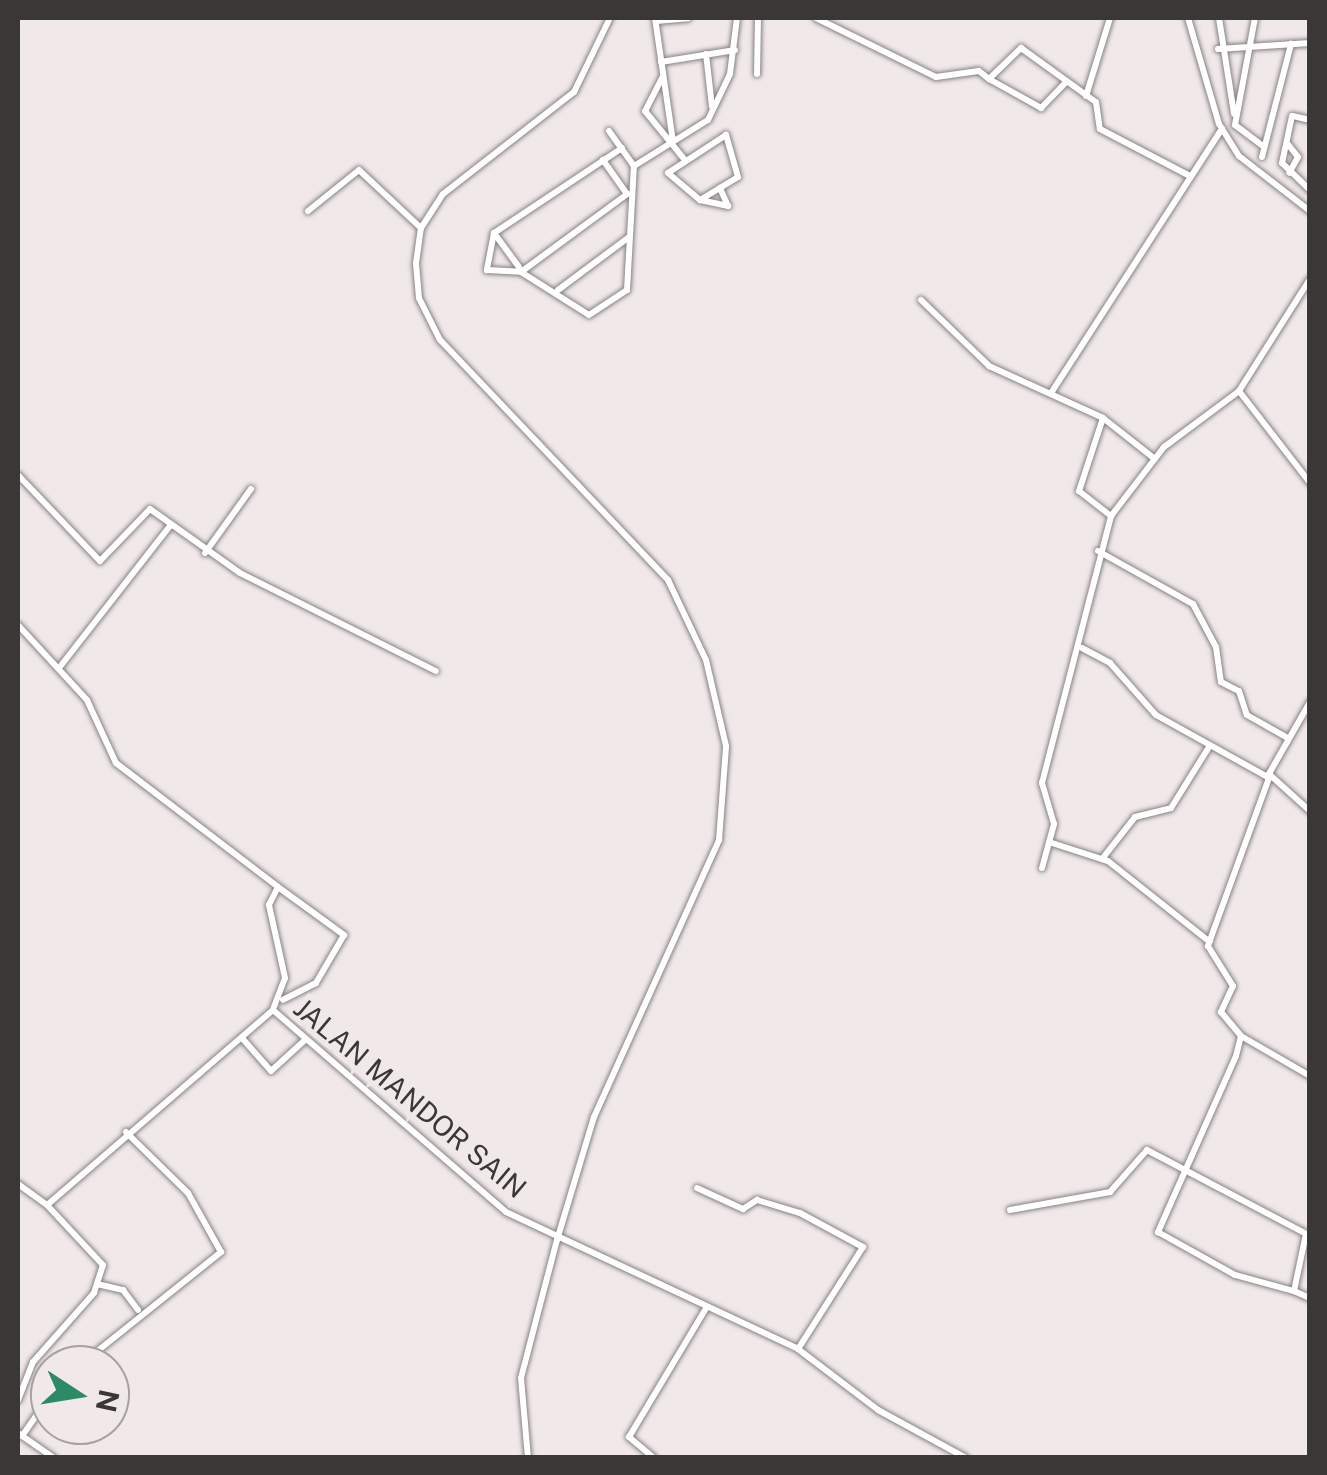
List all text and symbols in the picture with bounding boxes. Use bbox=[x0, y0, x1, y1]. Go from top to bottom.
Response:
street label: JALAN MANDOR SAIN bbox=[287, 991, 533, 1205]
north arrow bbox=[30, 1345, 130, 1445]
text: N bbox=[89, 1387, 126, 1415]

